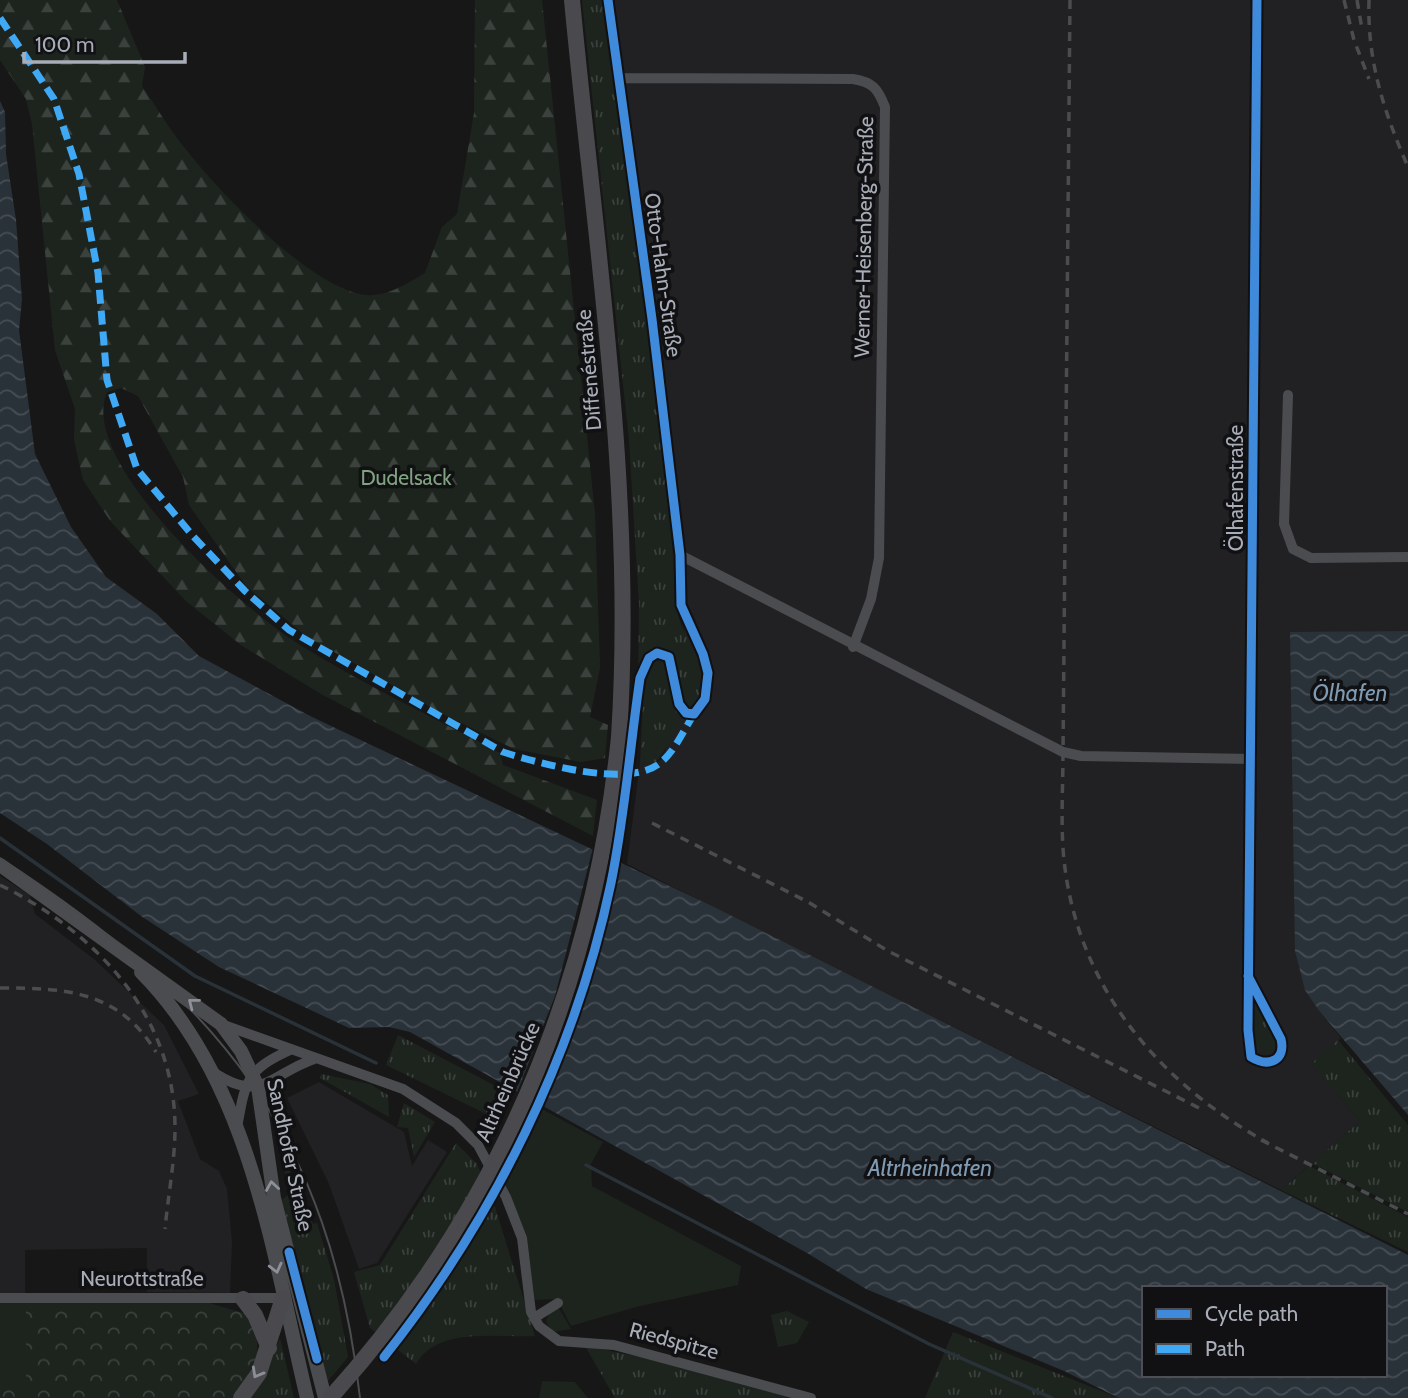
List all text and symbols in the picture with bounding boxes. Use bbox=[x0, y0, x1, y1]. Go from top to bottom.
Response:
scale bar bbox=[24, 21, 186, 65]
text: 100 m bbox=[35, 32, 94, 57]
street label: Werner-Heisenberg-Straße bbox=[849, 116, 878, 358]
street label: Otto-Hahn-Straße bbox=[640, 191, 687, 359]
street label: Diffenéstraße bbox=[571, 308, 606, 432]
street label: Ölhafenstraße bbox=[1223, 424, 1248, 551]
park label: Dudelsack bbox=[360, 465, 452, 490]
water label: Ölhafen bbox=[1313, 679, 1387, 707]
one-way arrow bbox=[189, 998, 201, 1011]
street label: Altrheinbrücke bbox=[470, 1018, 545, 1145]
street label: Sandhofer Straße bbox=[262, 1076, 319, 1234]
water label: Altrheinhafen bbox=[867, 1154, 992, 1182]
one-way arrow bbox=[265, 1180, 280, 1192]
one-way arrow bbox=[267, 1262, 282, 1274]
street label: Neurottstraße bbox=[80, 1266, 204, 1291]
legend bbox=[1142, 1286, 1387, 1377]
text: Cycle path bbox=[1205, 1301, 1298, 1326]
street label: Riedspitze bbox=[627, 1317, 722, 1365]
text: Path bbox=[1205, 1336, 1245, 1361]
one-way arrow bbox=[252, 1365, 265, 1378]

